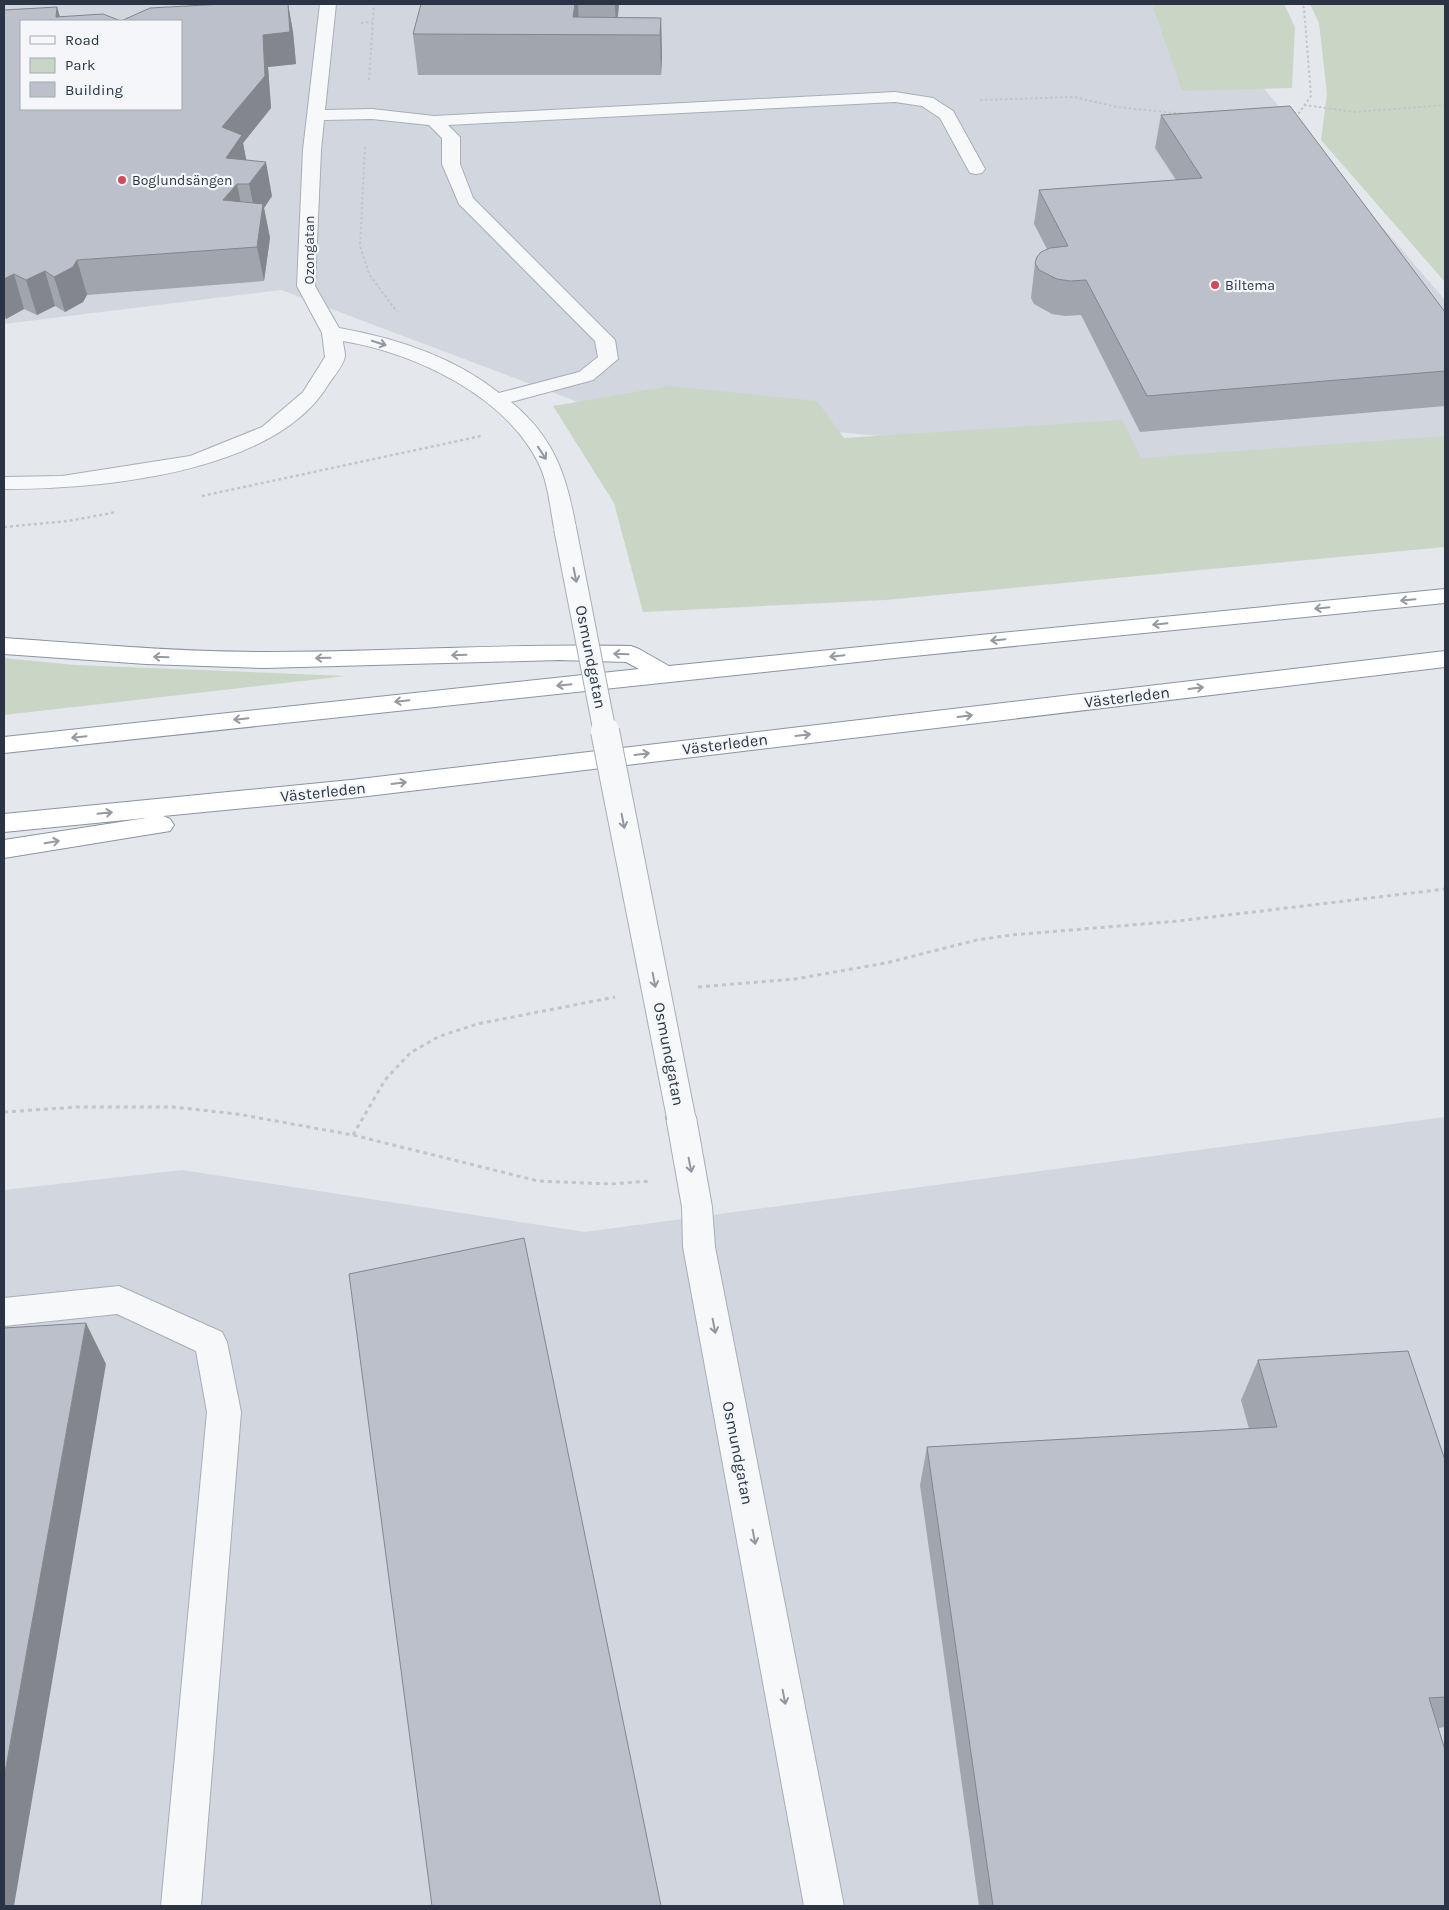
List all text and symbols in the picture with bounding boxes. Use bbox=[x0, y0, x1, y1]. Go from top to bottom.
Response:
legend bbox=[20, 20, 182, 110]
text: Road bbox=[65, 31, 100, 49]
text: Park bbox=[65, 56, 95, 74]
text: Building bbox=[65, 81, 123, 99]
place label: Boglundsängen bbox=[132, 172, 232, 189]
marker: Boglundsängen bbox=[116, 174, 128, 186]
street label: Ozongatan bbox=[301, 216, 318, 284]
place label: Biltema bbox=[1225, 277, 1275, 294]
marker: Biltema bbox=[1209, 279, 1221, 291]
one-way arrow bbox=[371, 338, 387, 348]
one-way arrow bbox=[537, 445, 547, 459]
one-way arrow bbox=[570, 567, 580, 583]
one-way arrow bbox=[1400, 595, 1416, 604]
one-way arrow bbox=[1314, 603, 1330, 613]
street label: Osmundgatan bbox=[572, 604, 610, 710]
one-way arrow bbox=[1152, 619, 1168, 629]
one-way arrow bbox=[991, 635, 1007, 645]
one-way arrow bbox=[614, 649, 630, 658]
one-way arrow bbox=[451, 650, 468, 660]
one-way arrow bbox=[829, 651, 845, 661]
one-way arrow bbox=[153, 652, 169, 661]
one-way arrow bbox=[315, 653, 332, 663]
one-way arrow bbox=[556, 680, 572, 689]
street label: Västerleden bbox=[1083, 682, 1171, 712]
one-way arrow bbox=[1187, 683, 1203, 693]
one-way arrow bbox=[394, 696, 410, 706]
one-way arrow bbox=[956, 711, 972, 721]
one-way arrow bbox=[233, 714, 249, 724]
street label: Västerleden bbox=[681, 729, 769, 759]
one-way arrow bbox=[795, 730, 811, 740]
one-way arrow bbox=[71, 732, 87, 742]
one-way arrow bbox=[634, 749, 650, 759]
street label: Västerleden bbox=[279, 778, 367, 806]
one-way arrow bbox=[391, 778, 407, 788]
one-way arrow bbox=[96, 808, 112, 818]
one-way arrow bbox=[618, 812, 628, 828]
one-way arrow bbox=[44, 836, 60, 846]
one-way arrow bbox=[650, 972, 659, 988]
street label: Osmundgatan bbox=[650, 1001, 688, 1107]
one-way arrow bbox=[686, 1157, 696, 1173]
one-way arrow bbox=[710, 1317, 720, 1333]
street label: Osmundgatan bbox=[719, 1400, 757, 1506]
one-way arrow bbox=[750, 1529, 759, 1545]
one-way arrow bbox=[780, 1688, 789, 1704]

